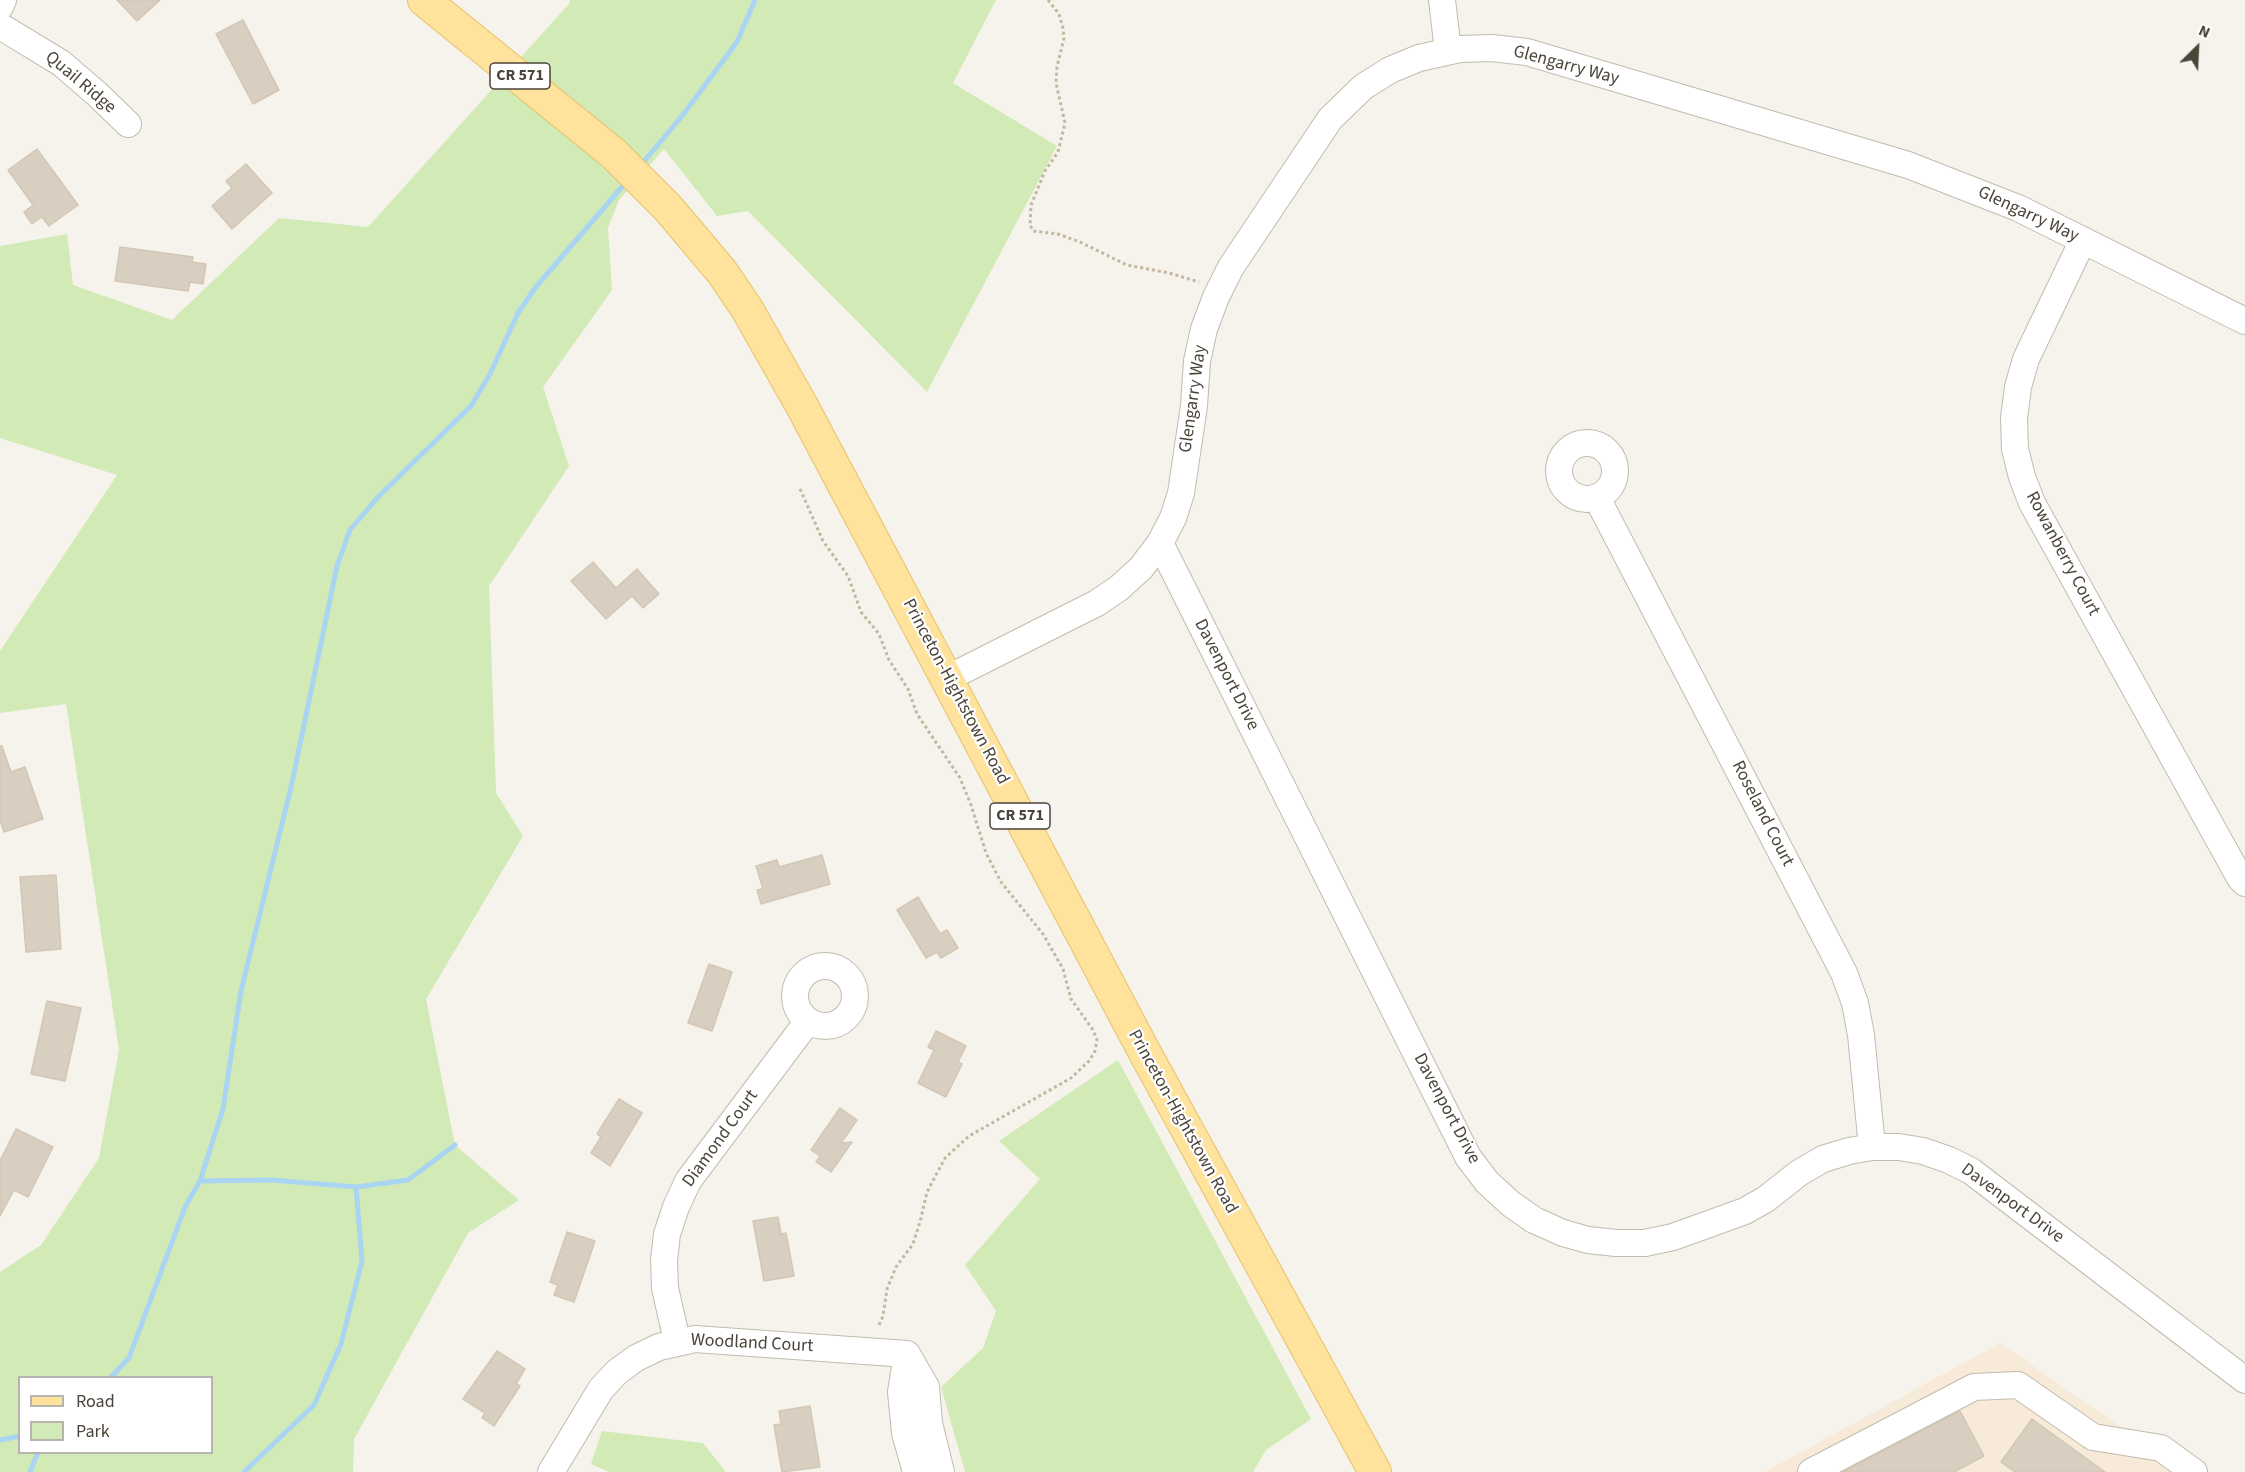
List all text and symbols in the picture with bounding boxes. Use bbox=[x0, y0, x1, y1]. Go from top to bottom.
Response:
north arrow bbox=[2167, 18, 2227, 78]
text: N bbox=[2195, 19, 2214, 44]
street label: Glengarry Way bbox=[1511, 42, 1621, 90]
street label: Quail Ridge bbox=[40, 47, 120, 119]
road number: CR 571 bbox=[490, 63, 550, 89]
street label: Glengarry Way bbox=[1974, 182, 2082, 248]
street label: Glengarry Way bbox=[1176, 344, 1212, 454]
street label: Rowanberry Court bbox=[2020, 488, 2104, 620]
street label: Princeton-Hightstown Road bbox=[897, 596, 1013, 788]
street label: Davenport Drive bbox=[1189, 616, 1263, 734]
street label: Roseland Court bbox=[1726, 758, 1798, 870]
road number: CR 571 bbox=[990, 803, 1050, 829]
street label: Princeton-Hightstown Road bbox=[1122, 1026, 1242, 1218]
street label: Davenport Drive bbox=[1408, 1050, 1484, 1168]
street label: Diamond Court bbox=[679, 1086, 763, 1192]
street label: Davenport Drive bbox=[1956, 1159, 2068, 1249]
street label: Woodland Court bbox=[690, 1330, 814, 1358]
legend bbox=[18, 1376, 213, 1454]
text: Road bbox=[76, 1389, 115, 1414]
text: Park bbox=[76, 1419, 110, 1444]

